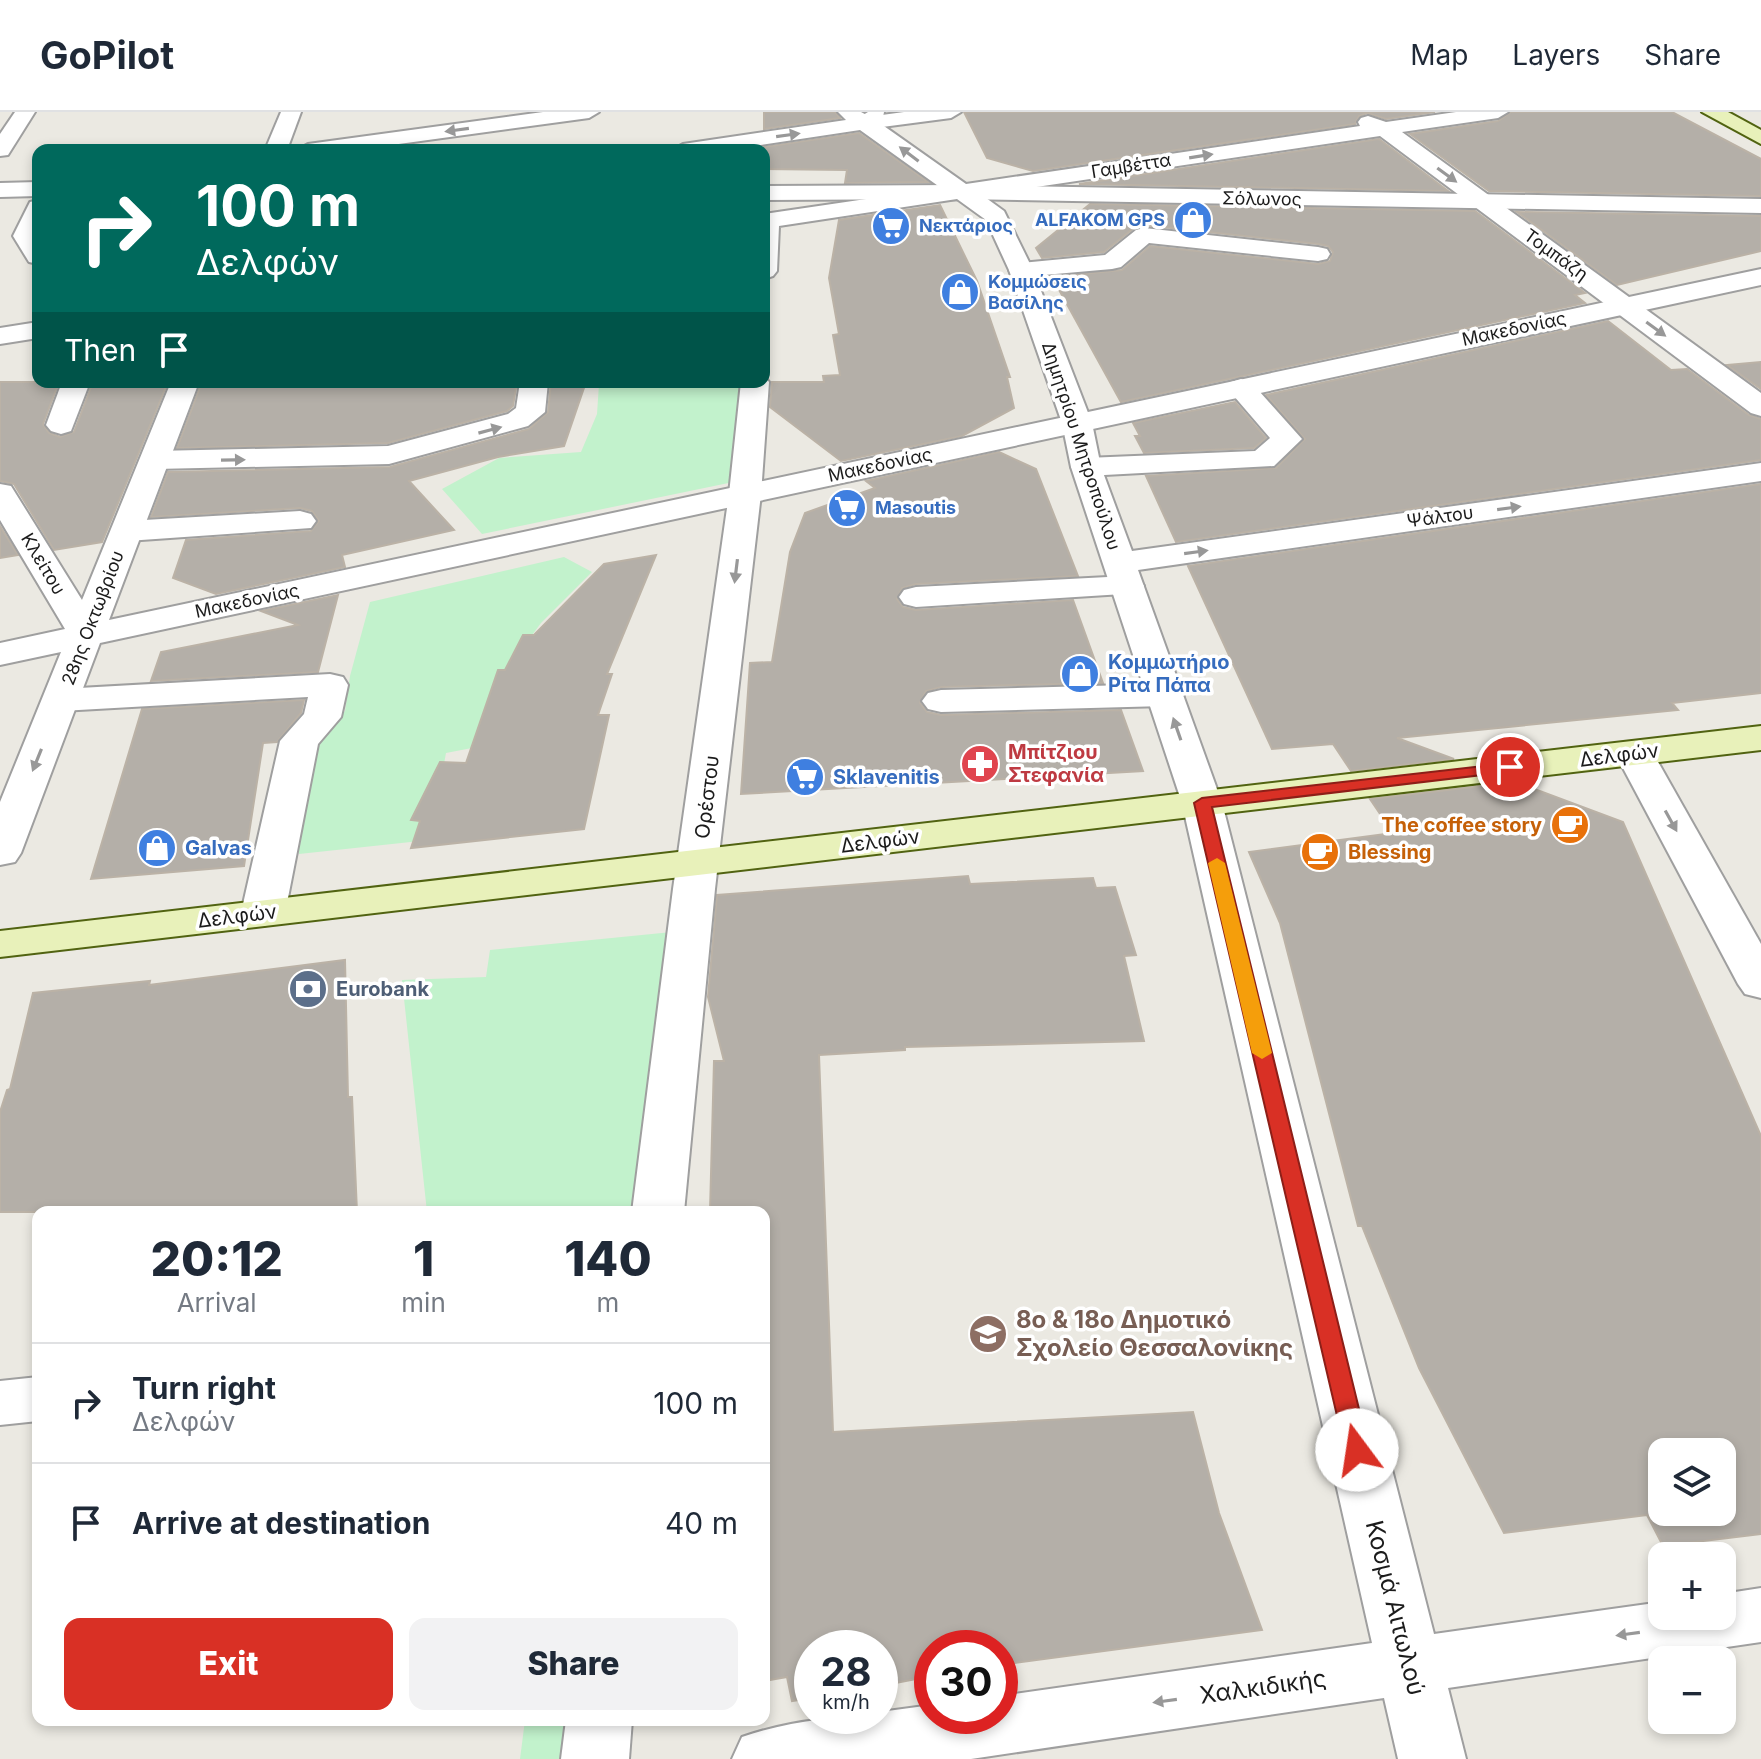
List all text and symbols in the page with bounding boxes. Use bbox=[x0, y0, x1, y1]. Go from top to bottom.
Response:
text: GoPilot bbox=[40, 32, 174, 78]
text: Map bbox=[1410, 38, 1468, 72]
text: Layers bbox=[1512, 38, 1600, 72]
text: Share bbox=[1644, 38, 1721, 72]
one-way arrow bbox=[444, 124, 469, 137]
one-way arrow bbox=[776, 128, 801, 141]
one-way arrow bbox=[898, 146, 920, 162]
street label: Γαμβέττα bbox=[1089, 149, 1172, 182]
one-way arrow bbox=[1189, 149, 1214, 162]
one-way arrow bbox=[1437, 166, 1457, 182]
text: 100 m bbox=[196, 172, 360, 240]
icon: right bbox=[64, 176, 168, 280]
street label: Σόλωνος bbox=[1222, 187, 1302, 210]
shop icon: ALFAKOM GPS bbox=[1172, 199, 1214, 241]
supermarket icon: Νεκτάριος bbox=[870, 205, 912, 247]
place label: ALFAKOM GPS bbox=[1035, 209, 1165, 230]
place label: Νεκτάριος bbox=[919, 215, 1013, 236]
street label: Τομπάζη bbox=[1520, 224, 1592, 285]
text: Δελφών bbox=[196, 240, 339, 284]
shop icon: Κομμώσεις Βασίλης bbox=[939, 271, 981, 313]
place label: Κομμώσεις Βασίλης bbox=[988, 271, 1087, 313]
street label: Μακεδονίας bbox=[1460, 307, 1568, 350]
one-way arrow bbox=[1646, 321, 1666, 337]
icon: arrive bbox=[152, 328, 196, 372]
text: Then bbox=[64, 332, 136, 368]
street label: Δημητρίου Μητροπούλου bbox=[1038, 339, 1125, 553]
one-way arrow bbox=[477, 424, 502, 436]
street label: Μακεδονίας bbox=[826, 443, 934, 486]
one-way arrow bbox=[221, 453, 246, 466]
supermarket icon: Masoutis bbox=[826, 487, 868, 529]
place label: Masoutis bbox=[875, 497, 956, 518]
street label: Ψάλτου bbox=[1405, 501, 1475, 532]
one-way arrow bbox=[1497, 501, 1522, 514]
street label: Κλείτου bbox=[17, 529, 70, 598]
one-way arrow bbox=[1184, 545, 1209, 558]
street label: 28ης Οκτωβρίου bbox=[57, 548, 128, 688]
one-way arrow bbox=[729, 559, 742, 584]
street label: Μακεδονίας bbox=[193, 579, 301, 622]
place label: Κομμωτήριο Ρίτα Πάπα bbox=[1108, 650, 1230, 697]
shop icon: Κομμωτήριο Ρίτα Πάπα bbox=[1059, 653, 1101, 695]
one-way arrow bbox=[1170, 717, 1182, 741]
pin bbox=[1476, 733, 1544, 801]
street label: Δελφών bbox=[1578, 738, 1660, 772]
place label: Μπίτζιου Στεφανία bbox=[1008, 740, 1104, 787]
pharmacy icon: Μπίτζιου Στεφανία bbox=[959, 743, 1001, 785]
icon: arrive bbox=[1488, 745, 1532, 789]
one-way arrow bbox=[30, 748, 43, 772]
street label: Ορέστου bbox=[690, 754, 724, 840]
supermarket icon: Sklavenitis bbox=[784, 756, 826, 798]
place label: Sklavenitis bbox=[833, 765, 940, 789]
cafe icon: The coffee story bbox=[1549, 804, 1591, 846]
one-way arrow bbox=[1665, 810, 1678, 833]
place label: The coffee story bbox=[1381, 813, 1542, 837]
street label: Δελφών bbox=[839, 824, 921, 858]
shop icon: Galvas bbox=[136, 827, 178, 869]
cafe icon: Blessing bbox=[1299, 831, 1341, 873]
place label: Galvas bbox=[185, 836, 252, 860]
place label: Blessing bbox=[1348, 840, 1431, 864]
street label: Δελφών bbox=[196, 899, 278, 933]
bank icon: Eurobank bbox=[287, 968, 329, 1010]
place label: Eurobank bbox=[336, 977, 429, 1001]
text: 20:12 bbox=[150, 1229, 283, 1288]
text: 1 bbox=[413, 1229, 434, 1288]
text: 140 bbox=[564, 1229, 652, 1288]
text: Arrival bbox=[177, 1287, 257, 1318]
text: min bbox=[401, 1287, 446, 1318]
text: m bbox=[596, 1287, 619, 1318]
place label: 8ο & 18ο Δημοτικό Σχολείο Θεσσαλονίκης bbox=[1016, 1305, 1293, 1362]
school or university icon: 8ο & 18ο Δημοτικό Σχολείο Θεσσαλονίκης bbox=[967, 1313, 1009, 1355]
text: Turn right bbox=[132, 1370, 276, 1406]
icon: right bbox=[64, 1381, 108, 1425]
text: 100 m bbox=[653, 1385, 738, 1421]
text: Δελφών bbox=[132, 1406, 235, 1437]
position arrow bbox=[1315, 1408, 1399, 1492]
map controls bbox=[1648, 1438, 1736, 1734]
button: layers bbox=[1648, 1438, 1736, 1526]
icon: arrive bbox=[64, 1501, 108, 1545]
text: Arrive at destination bbox=[132, 1505, 430, 1541]
text: 40 m bbox=[665, 1505, 738, 1541]
street label: Κοσμά Αιτωλού bbox=[1360, 1518, 1431, 1698]
button: + bbox=[1648, 1542, 1736, 1630]
button: Exit bbox=[64, 1618, 393, 1710]
button: Share bbox=[409, 1618, 738, 1710]
one-way arrow bbox=[1616, 1628, 1641, 1641]
speed limit sign: 30 bbox=[914, 1630, 1018, 1734]
button: − bbox=[1648, 1646, 1736, 1734]
text: 28 bbox=[820, 1647, 872, 1696]
street label: Χαλκιδικής bbox=[1198, 1663, 1328, 1710]
text: km/h bbox=[822, 1690, 870, 1714]
one-way arrow bbox=[1152, 1695, 1177, 1708]

